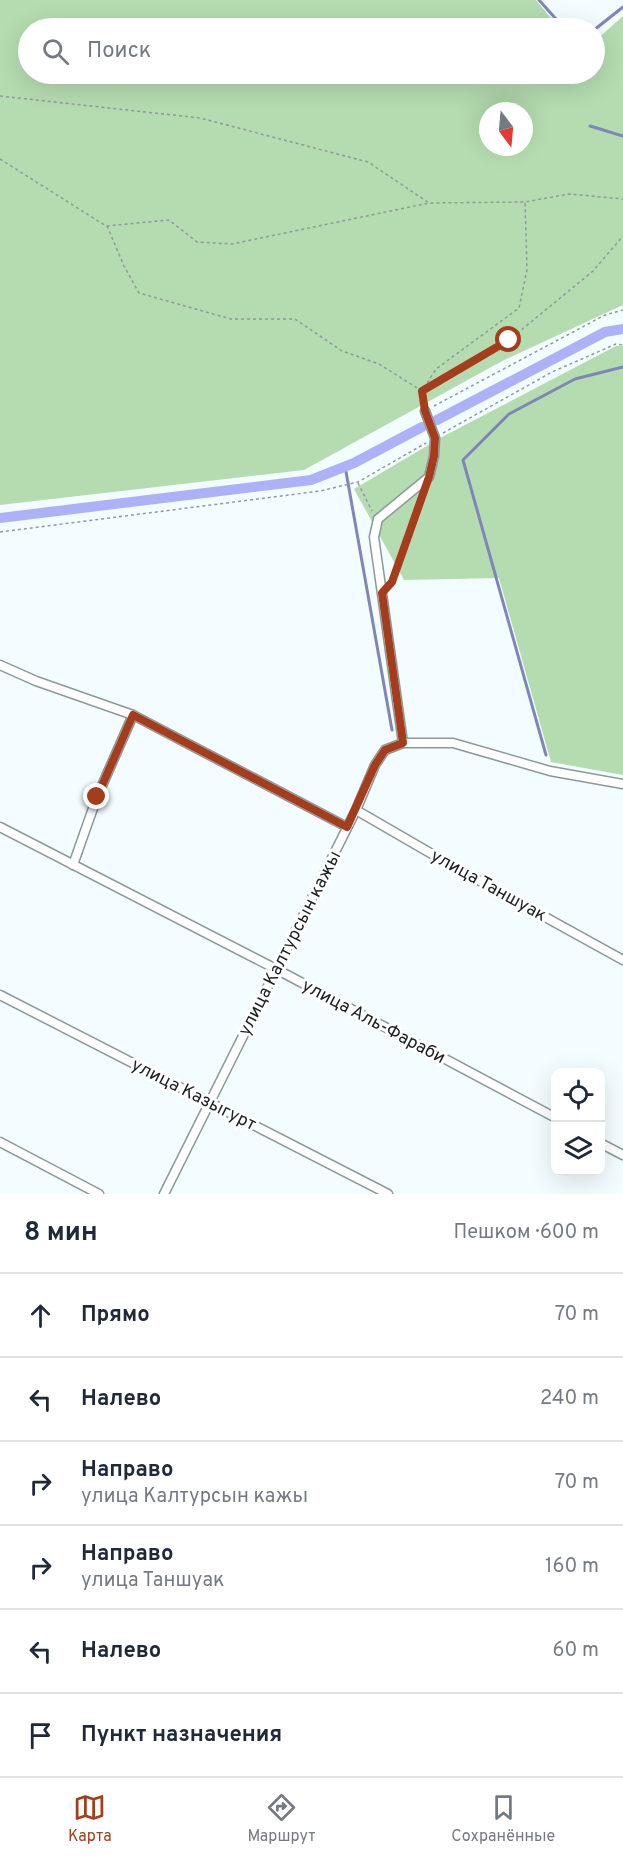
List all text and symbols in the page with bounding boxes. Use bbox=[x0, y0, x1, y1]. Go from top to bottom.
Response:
search box bbox=[18, 18, 605, 84]
icon: search bbox=[39, 35, 72, 68]
text: Поиск bbox=[87, 38, 151, 65]
north arrow bbox=[479, 102, 533, 156]
route start bbox=[495, 326, 521, 352]
route end bbox=[83, 783, 109, 809]
street label: улица Таншуак bbox=[426, 845, 550, 928]
street label: улица Калтурсын кажы bbox=[234, 847, 347, 1040]
street label: улица Аль-Фараби bbox=[297, 975, 449, 1070]
street label: улица Казыгурт bbox=[127, 1054, 260, 1137]
map controls bbox=[551, 1068, 605, 1176]
button: locate bbox=[551, 1068, 605, 1122]
button: layers bbox=[551, 1122, 605, 1176]
text: 8 мин bbox=[24, 1217, 98, 1250]
text: Пешком · 600 m bbox=[453, 1220, 599, 1246]
icon: ahead bbox=[24, 1299, 57, 1332]
text: Прямо bbox=[81, 1302, 150, 1329]
text: 70 m bbox=[555, 1302, 599, 1328]
icon: left bbox=[24, 1383, 57, 1416]
text: Налево bbox=[81, 1386, 161, 1413]
text: 240 m bbox=[540, 1386, 599, 1412]
text: Направо bbox=[81, 1457, 173, 1484]
icon: right bbox=[24, 1467, 57, 1500]
text: 70 m bbox=[555, 1470, 599, 1496]
text: улица Калтурсын кажы bbox=[81, 1484, 308, 1510]
text: Направо bbox=[81, 1541, 173, 1568]
icon: right bbox=[24, 1551, 57, 1584]
text: 160 m bbox=[545, 1554, 599, 1580]
text: улица Таншуак bbox=[81, 1568, 225, 1594]
icon: left bbox=[24, 1635, 57, 1668]
text: Налево bbox=[81, 1638, 161, 1665]
text: 60 m bbox=[553, 1638, 599, 1664]
icon: arrive bbox=[24, 1719, 57, 1752]
text: Пункт назначения bbox=[81, 1722, 282, 1749]
tab: Карта bbox=[68, 1791, 112, 1847]
tab: Маршрут bbox=[247, 1791, 316, 1847]
tab: Сохранённые bbox=[451, 1791, 555, 1847]

